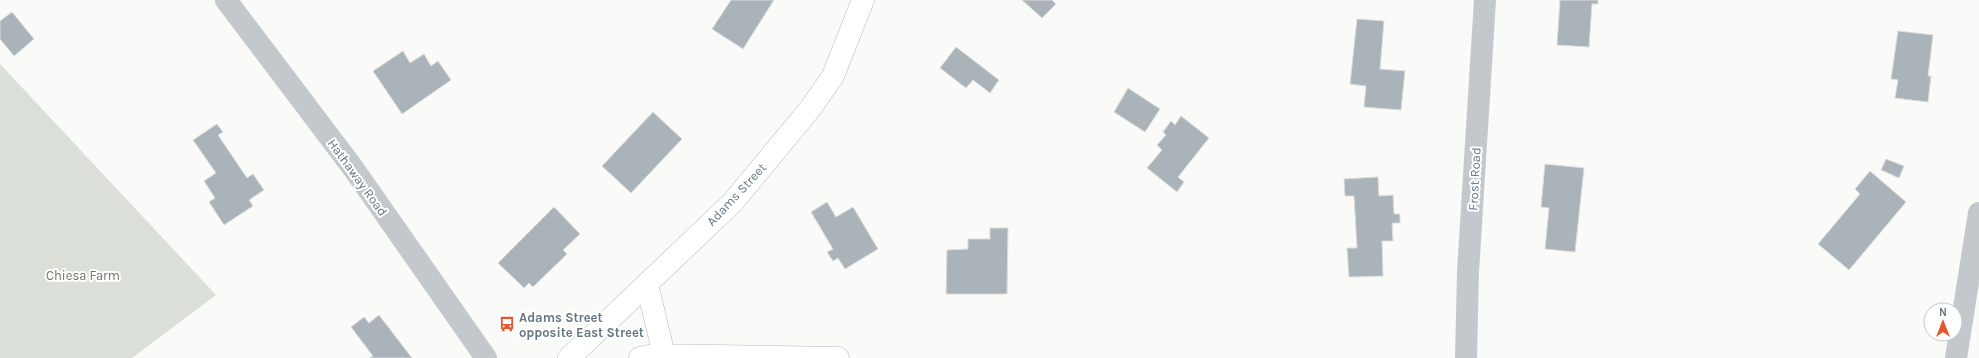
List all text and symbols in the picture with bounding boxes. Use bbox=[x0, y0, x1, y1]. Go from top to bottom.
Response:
street label: Hathaway Road bbox=[325, 136, 391, 219]
street label: Frost Road bbox=[1465, 147, 1484, 211]
street label: Adams Street bbox=[704, 160, 769, 229]
park label: Chiesa Farm bbox=[46, 268, 120, 283]
north arrow bbox=[1923, 302, 1963, 342]
text: N bbox=[1939, 306, 1947, 319]
place label: Adams Street opposite East Street bbox=[519, 310, 644, 340]
bus stop icon: Adams Street opposite East Street bbox=[498, 315, 516, 333]

